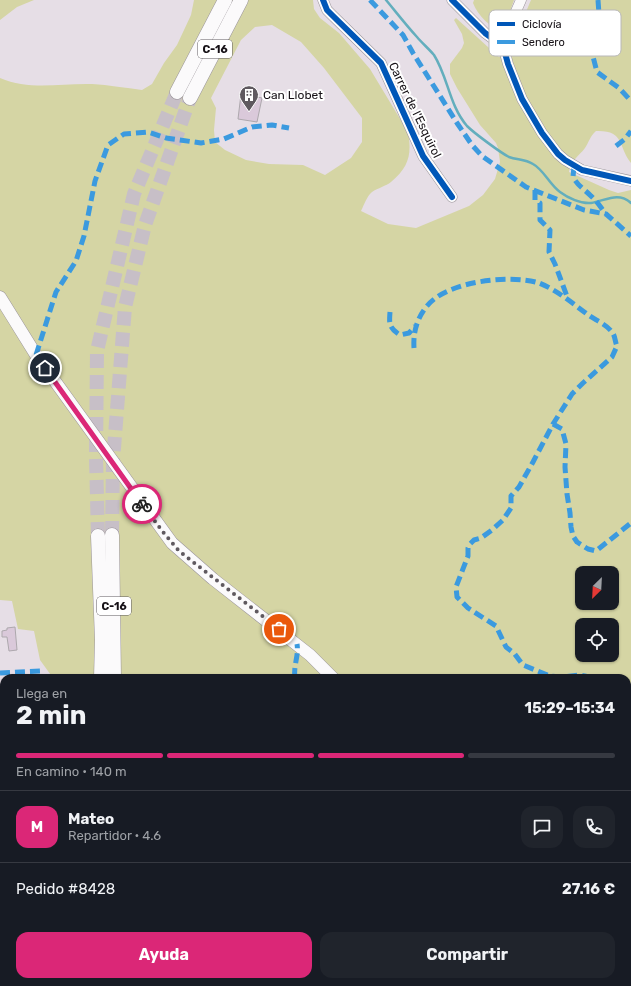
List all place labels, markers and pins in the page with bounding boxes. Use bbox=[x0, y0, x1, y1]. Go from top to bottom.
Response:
building icon: Can Llobet bbox=[238, 84, 260, 112]
place label: Can Llobet bbox=[263, 88, 323, 102]
pin bbox=[28, 351, 62, 385]
pin bbox=[262, 612, 296, 646]

